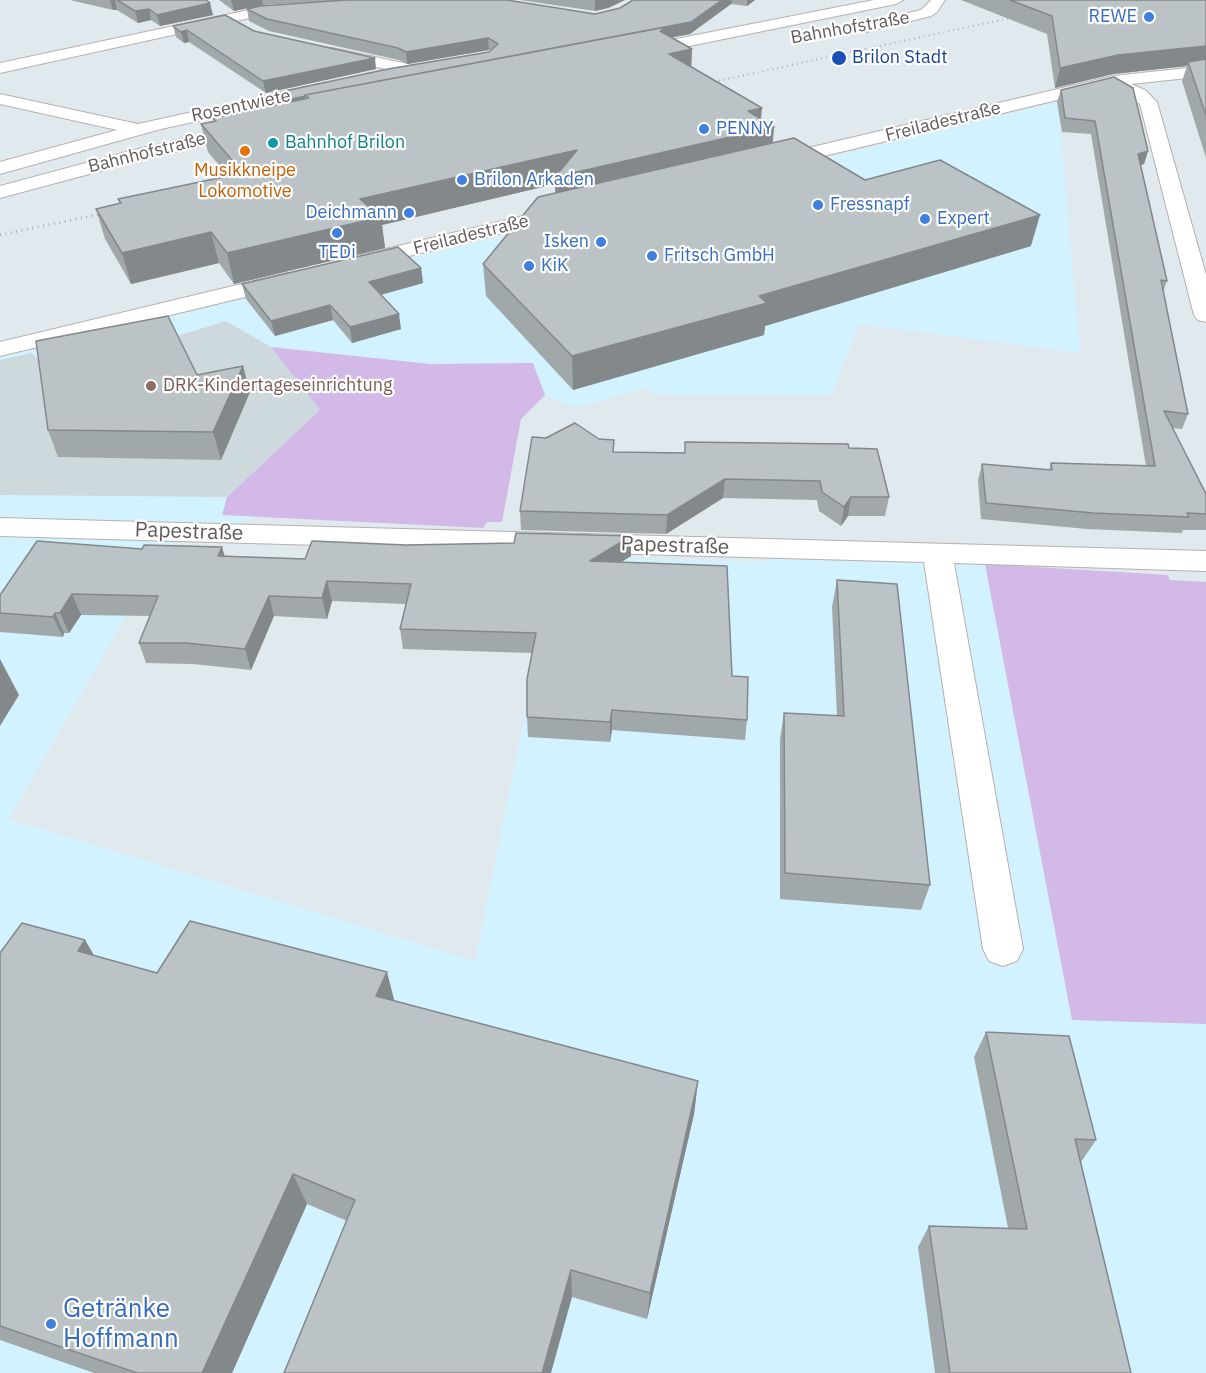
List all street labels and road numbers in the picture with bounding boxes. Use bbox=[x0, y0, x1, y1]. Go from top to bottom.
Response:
street label: Bahnhofstraße bbox=[789, 7, 911, 49]
street label: Rosentwiete bbox=[189, 85, 293, 127]
street label: Freiladestraße bbox=[883, 97, 1003, 147]
street label: Bahnhofstraße bbox=[86, 128, 208, 178]
street label: Freiladestraße bbox=[411, 210, 531, 260]
street label: Papestraße bbox=[134, 518, 244, 546]
street label: Papestraße bbox=[620, 532, 730, 560]

